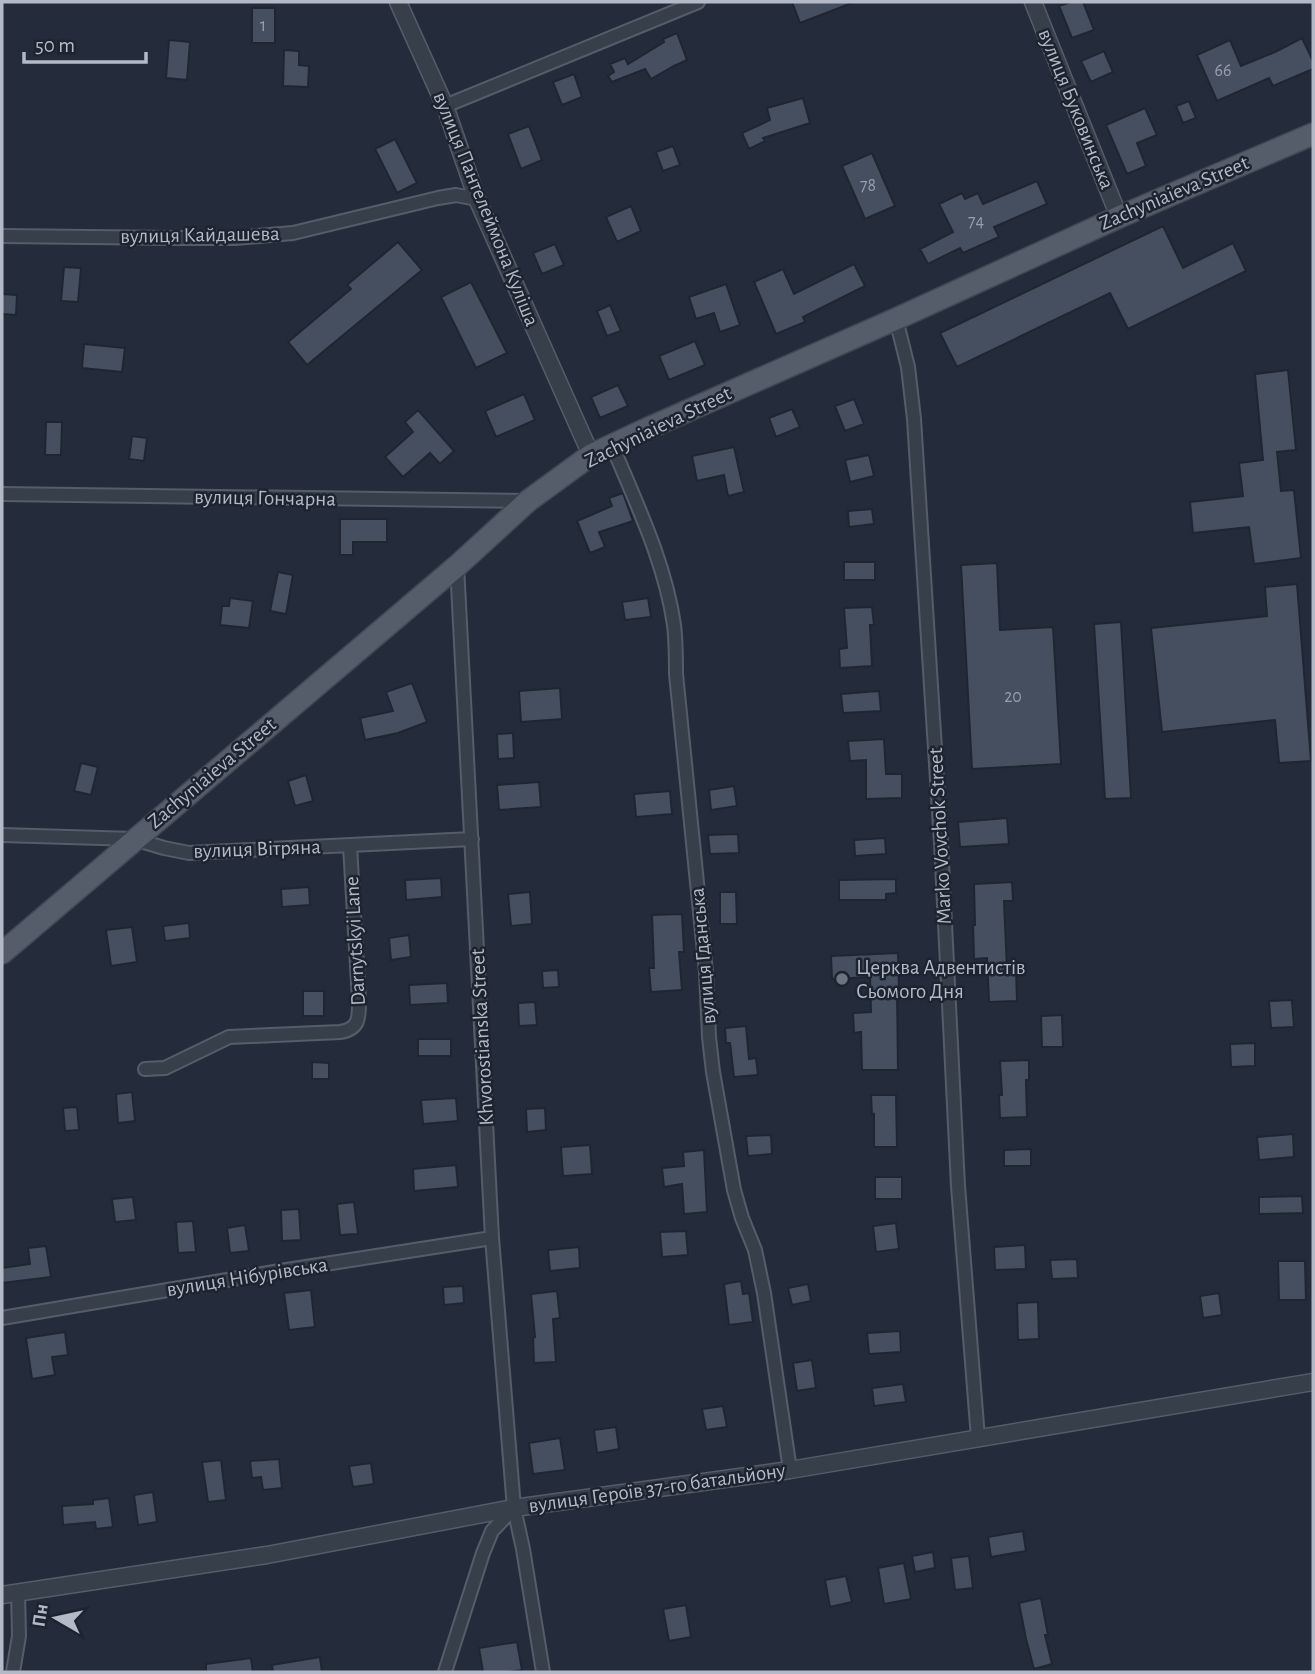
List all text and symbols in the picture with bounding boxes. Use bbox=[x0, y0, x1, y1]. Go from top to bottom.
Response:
house number: 1 bbox=[260, 17, 266, 35]
scale bar bbox=[24, 21, 147, 65]
street label: вулиця Буковинська bbox=[1034, 26, 1118, 193]
text: 50 m bbox=[35, 35, 75, 56]
house number: 66 bbox=[1215, 62, 1231, 80]
street label: вулиця Пантелеймона Куліша bbox=[429, 89, 543, 330]
street label: Zachyniaieva Street bbox=[1096, 152, 1252, 234]
house number: 78 bbox=[860, 177, 876, 195]
house number: 74 bbox=[968, 213, 984, 231]
street label: вулиця Кайдашева bbox=[120, 223, 280, 247]
street label: Zachyniaieva Street bbox=[582, 382, 735, 471]
street label: вулиця Гончарна bbox=[194, 486, 337, 510]
house number: 20 bbox=[1004, 688, 1022, 706]
street label: Zachyniaieva Street bbox=[144, 713, 280, 832]
street label: Marko Vovchok Street bbox=[925, 747, 955, 925]
street label: вулиця Вітряна bbox=[193, 836, 322, 862]
street label: Darnytskyi Lane bbox=[341, 876, 369, 1006]
street label: вулиця Гданська bbox=[687, 886, 719, 1025]
street label: Khvorostianska Street bbox=[467, 948, 497, 1126]
place label: Церква Адвентистів Сьомого Дня bbox=[856, 957, 1026, 1002]
marker: Церква Адвентистів Сьомого Дня bbox=[834, 971, 850, 987]
street label: вулиця Нібурівська bbox=[165, 1254, 329, 1300]
street label: вулиця Героїв 37-го батальйону bbox=[527, 1460, 787, 1516]
north arrow bbox=[21, 1583, 91, 1653]
text: Пн bbox=[29, 1603, 52, 1629]

